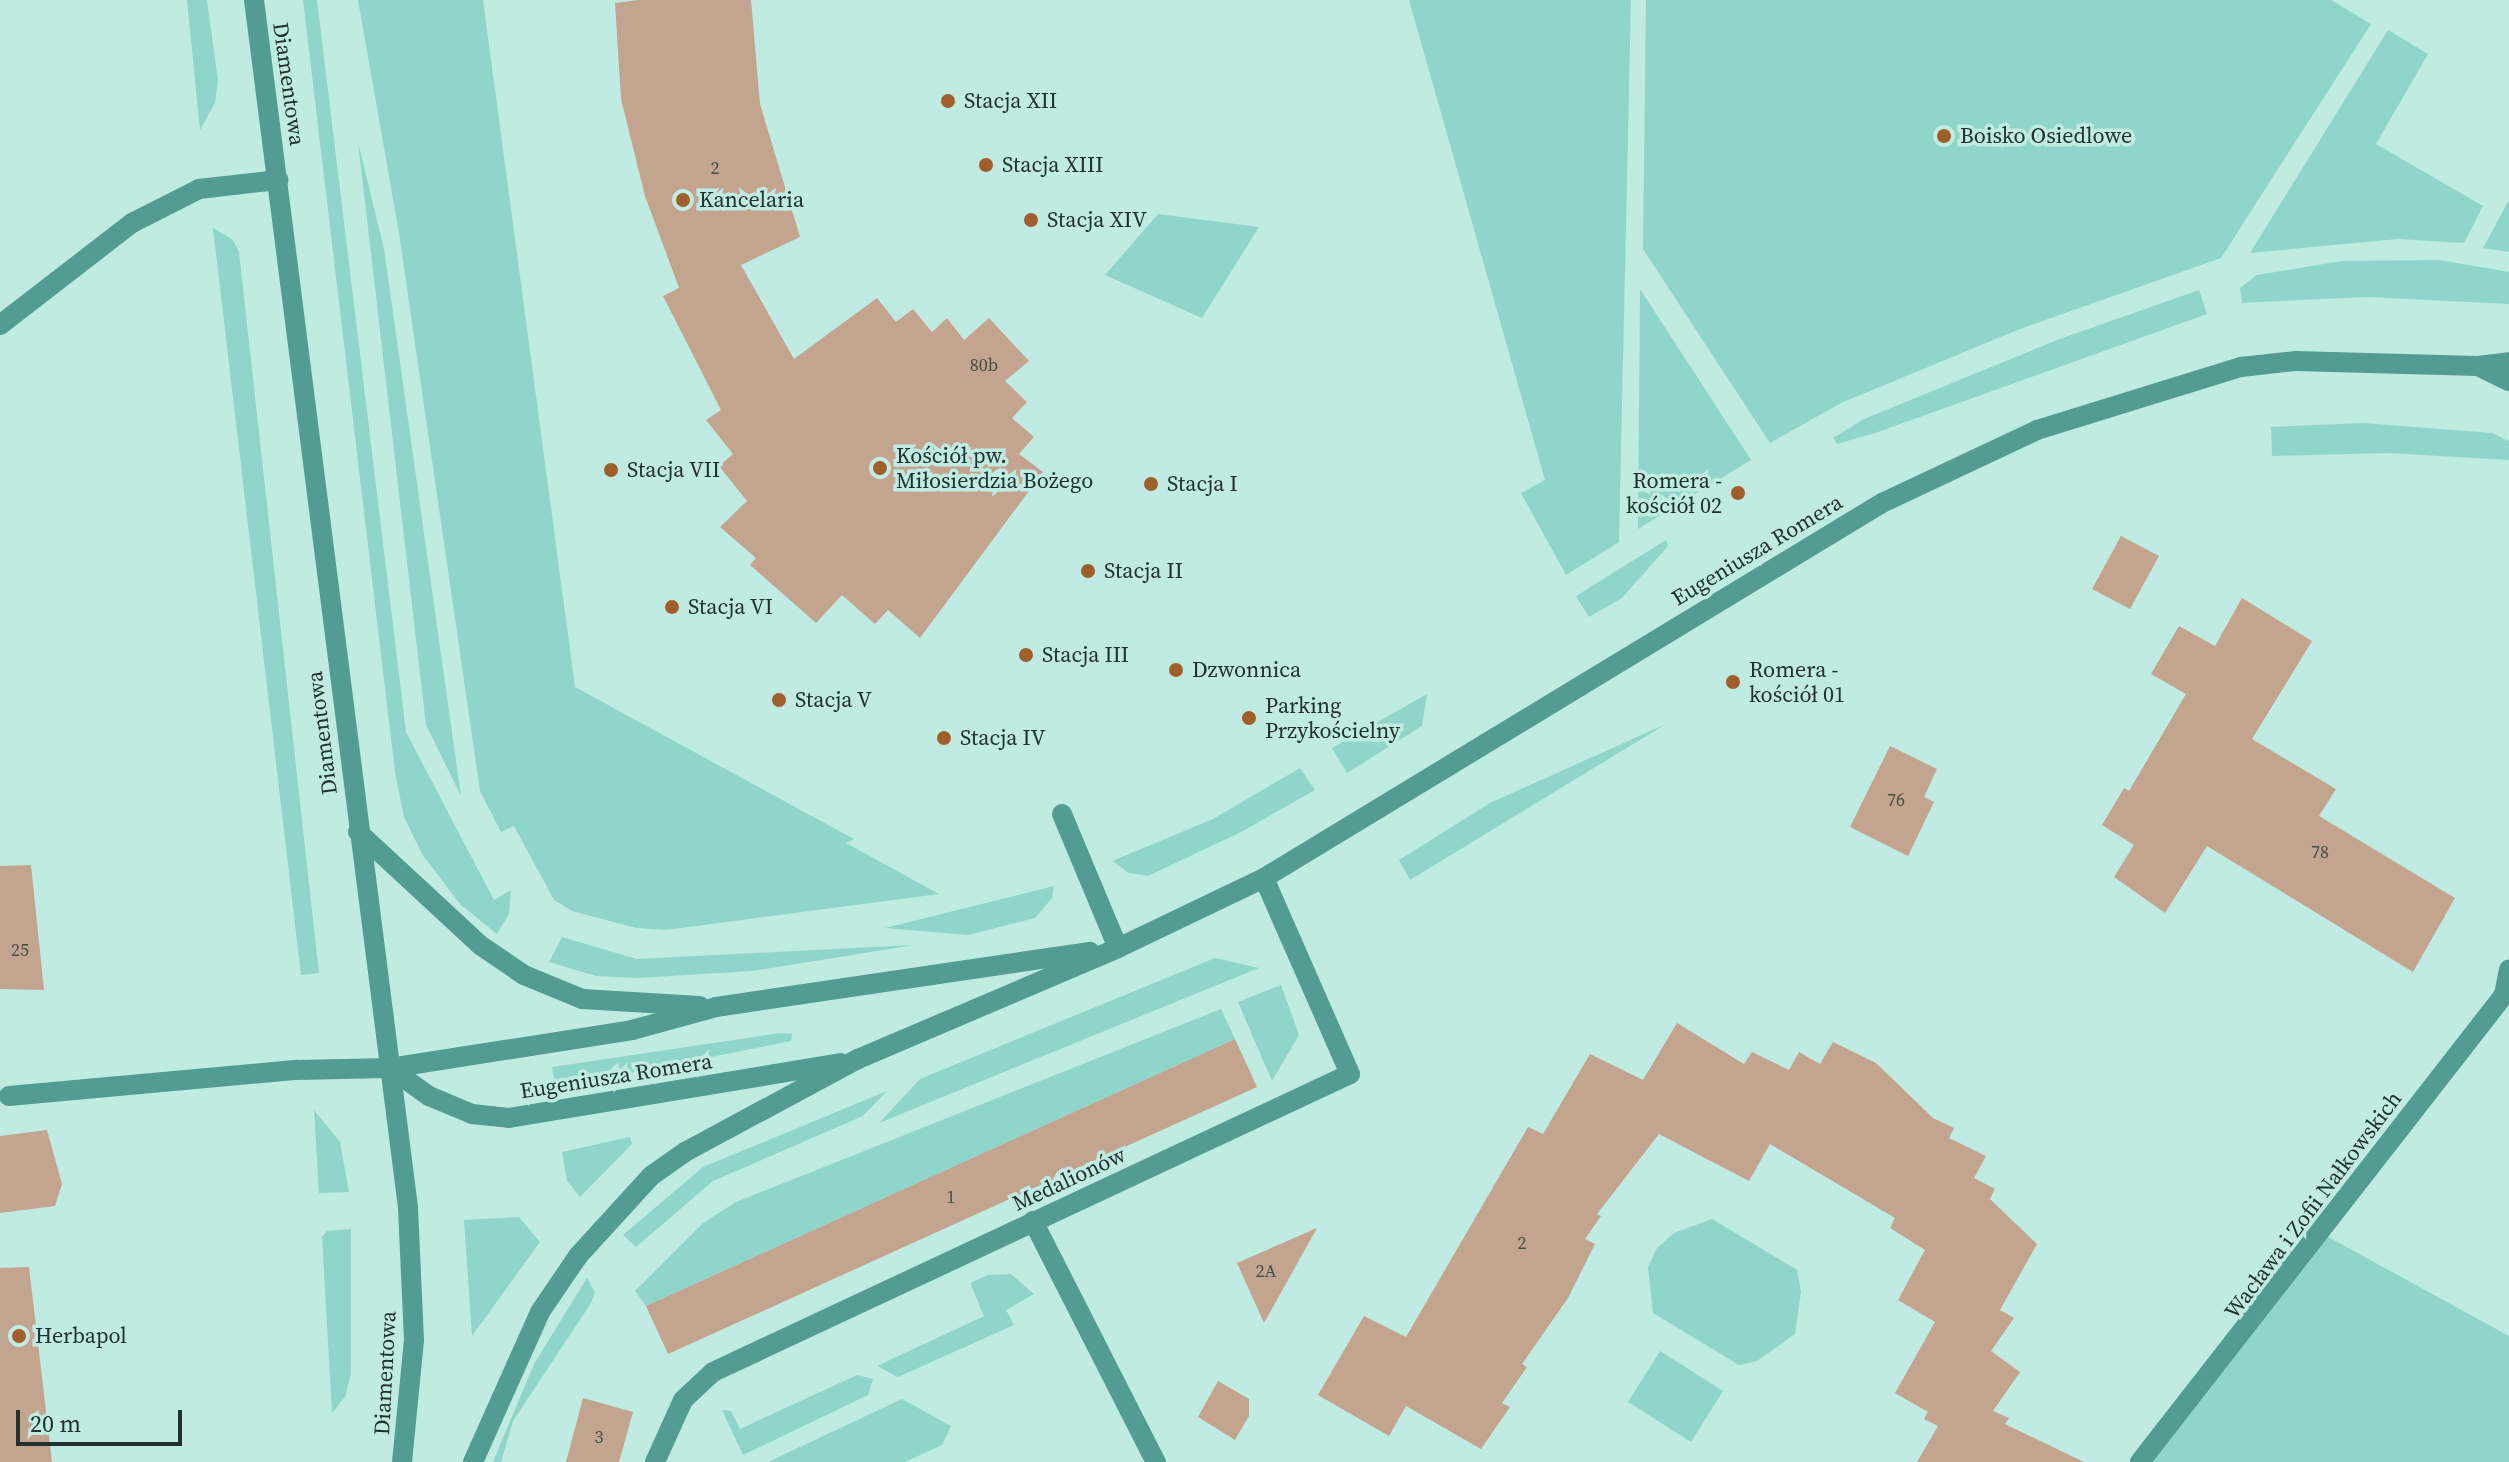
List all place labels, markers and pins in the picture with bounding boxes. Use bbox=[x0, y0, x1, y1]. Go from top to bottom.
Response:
place label: Stacja XII bbox=[964, 88, 1057, 114]
marker: Stacja XII bbox=[939, 92, 957, 110]
place label: Boisko Osiedlowe bbox=[1960, 123, 2132, 149]
marker: Boisko Osiedlowe bbox=[1935, 127, 1953, 145]
place label: Stacja XIII bbox=[1002, 152, 1103, 178]
marker: Stacja XIII bbox=[977, 156, 995, 174]
place label: Kancelaria bbox=[699, 187, 804, 213]
marker: Kancelaria bbox=[674, 191, 692, 209]
place label: Stacja XIV bbox=[1047, 207, 1147, 233]
marker: Stacja XIV bbox=[1022, 211, 1040, 229]
place label: Kościół pw. Miłosierdzia Bożego bbox=[896, 442, 1093, 494]
place label: Stacja VII bbox=[627, 457, 721, 483]
marker: Kościół pw. Miłosierdzia Bożego bbox=[871, 459, 889, 477]
marker: Stacja VII bbox=[602, 461, 620, 479]
place label: Romera - kościół 02 bbox=[1626, 467, 1722, 518]
place label: Stacja I bbox=[1167, 471, 1238, 497]
marker: Stacja I bbox=[1142, 475, 1160, 493]
marker: Romera - kościół 02 bbox=[1729, 484, 1747, 502]
place label: Stacja II bbox=[1104, 558, 1183, 584]
marker: Stacja II bbox=[1079, 562, 1097, 580]
place label: Stacja VI bbox=[688, 594, 774, 620]
marker: Stacja VI bbox=[663, 598, 681, 616]
place label: Stacja III bbox=[1042, 642, 1129, 668]
marker: Stacja III bbox=[1017, 646, 1035, 664]
place label: Romera - kościół 01 bbox=[1749, 656, 1845, 708]
place label: Dzwonnica bbox=[1192, 657, 1301, 683]
marker: Dzwonnica bbox=[1167, 661, 1185, 679]
marker: Romera - kościół 01 bbox=[1724, 673, 1742, 691]
place label: Stacja V bbox=[795, 687, 872, 713]
marker: Stacja V bbox=[770, 691, 788, 709]
place label: Parking Przykościelny bbox=[1265, 692, 1400, 744]
marker: Parking Przykościelny bbox=[1240, 709, 1258, 727]
place label: Stacja IV bbox=[960, 725, 1046, 751]
marker: Stacja IV bbox=[935, 729, 953, 747]
place label: Herbapol bbox=[35, 1323, 127, 1349]
marker: Herbapol bbox=[10, 1327, 28, 1345]

